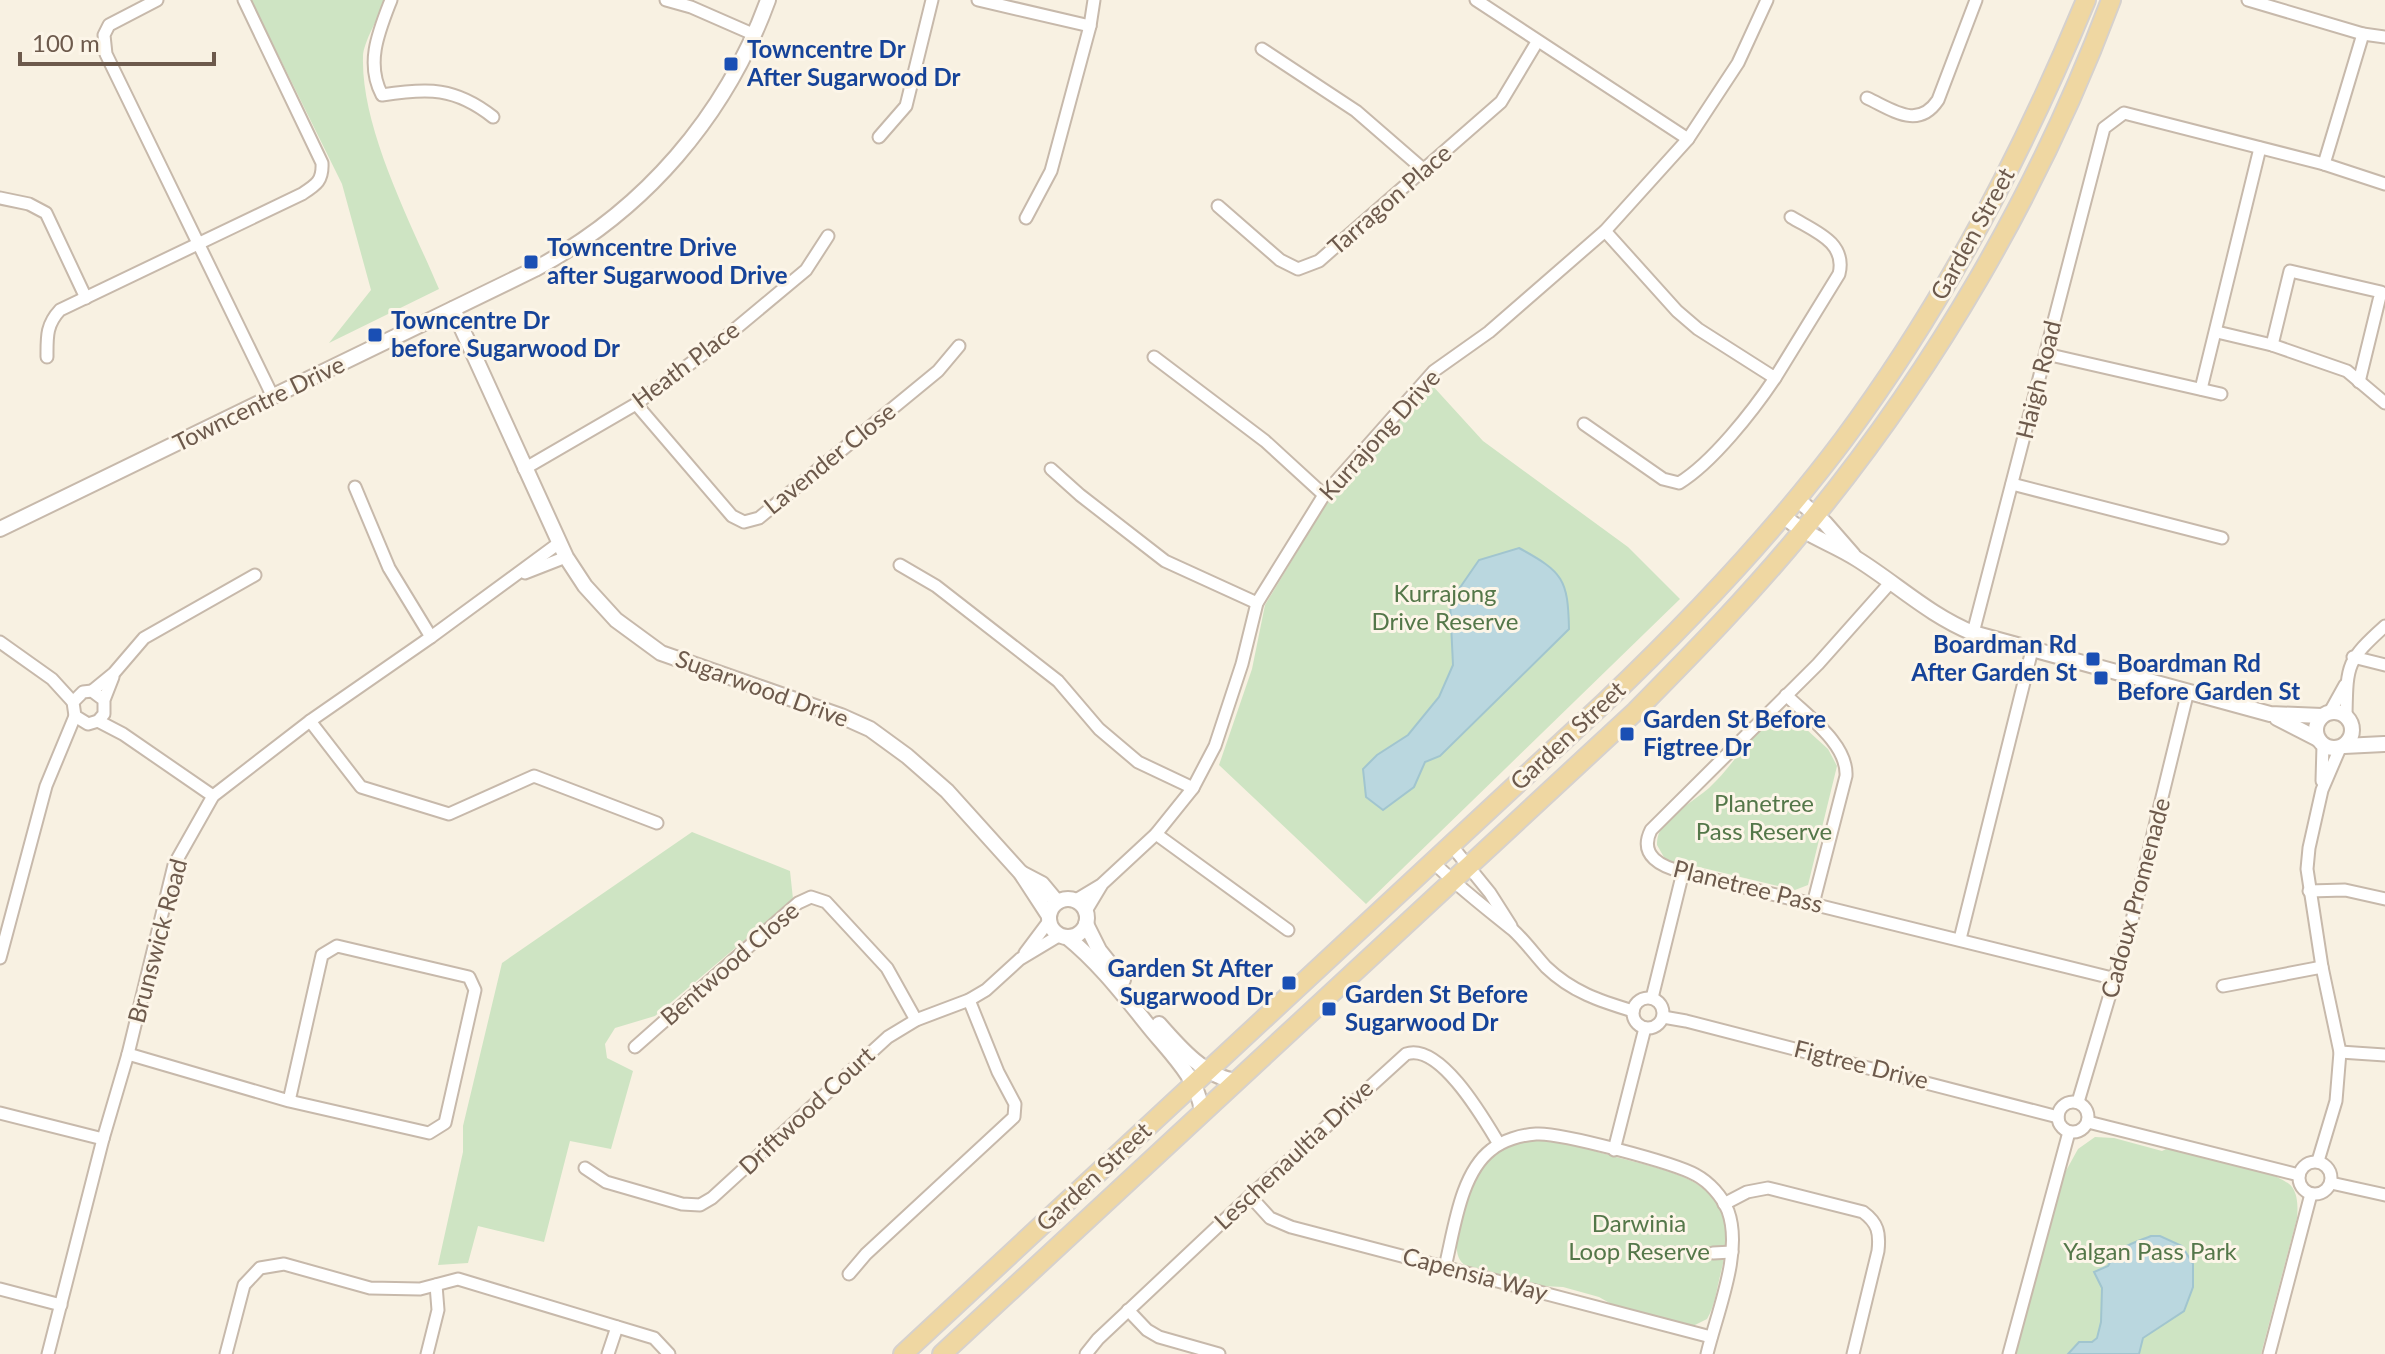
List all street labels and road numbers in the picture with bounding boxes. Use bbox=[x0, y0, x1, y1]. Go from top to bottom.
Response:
street label: Tarragon Place bbox=[1321, 137, 1457, 260]
street label: Garden Street bbox=[1923, 162, 2020, 304]
street label: Heath Place bbox=[626, 314, 744, 413]
street label: Haigh Road bbox=[2009, 317, 2066, 442]
street label: Towncentre Drive bbox=[168, 349, 349, 457]
street label: Kurrajong Drive bbox=[1312, 362, 1445, 506]
street label: Lavender Close bbox=[757, 396, 901, 520]
street label: Sugarwood Drive bbox=[672, 643, 853, 732]
street label: Garden Street bbox=[1504, 674, 1631, 795]
street label: Cadoux Promenade bbox=[2094, 794, 2175, 1001]
street label: Planetree Pass bbox=[1671, 853, 1826, 918]
street label: Brunswick Road bbox=[121, 855, 192, 1026]
street label: Bentwood Close bbox=[654, 895, 804, 1031]
street label: Figtree Drive bbox=[1791, 1033, 1931, 1094]
street label: Driftwood Court bbox=[732, 1040, 880, 1180]
street label: Leschenaultia Drive bbox=[1208, 1073, 1378, 1235]
street label: Garden Street bbox=[1030, 1115, 1157, 1236]
street label: Capensia Way bbox=[1400, 1240, 1552, 1307]

